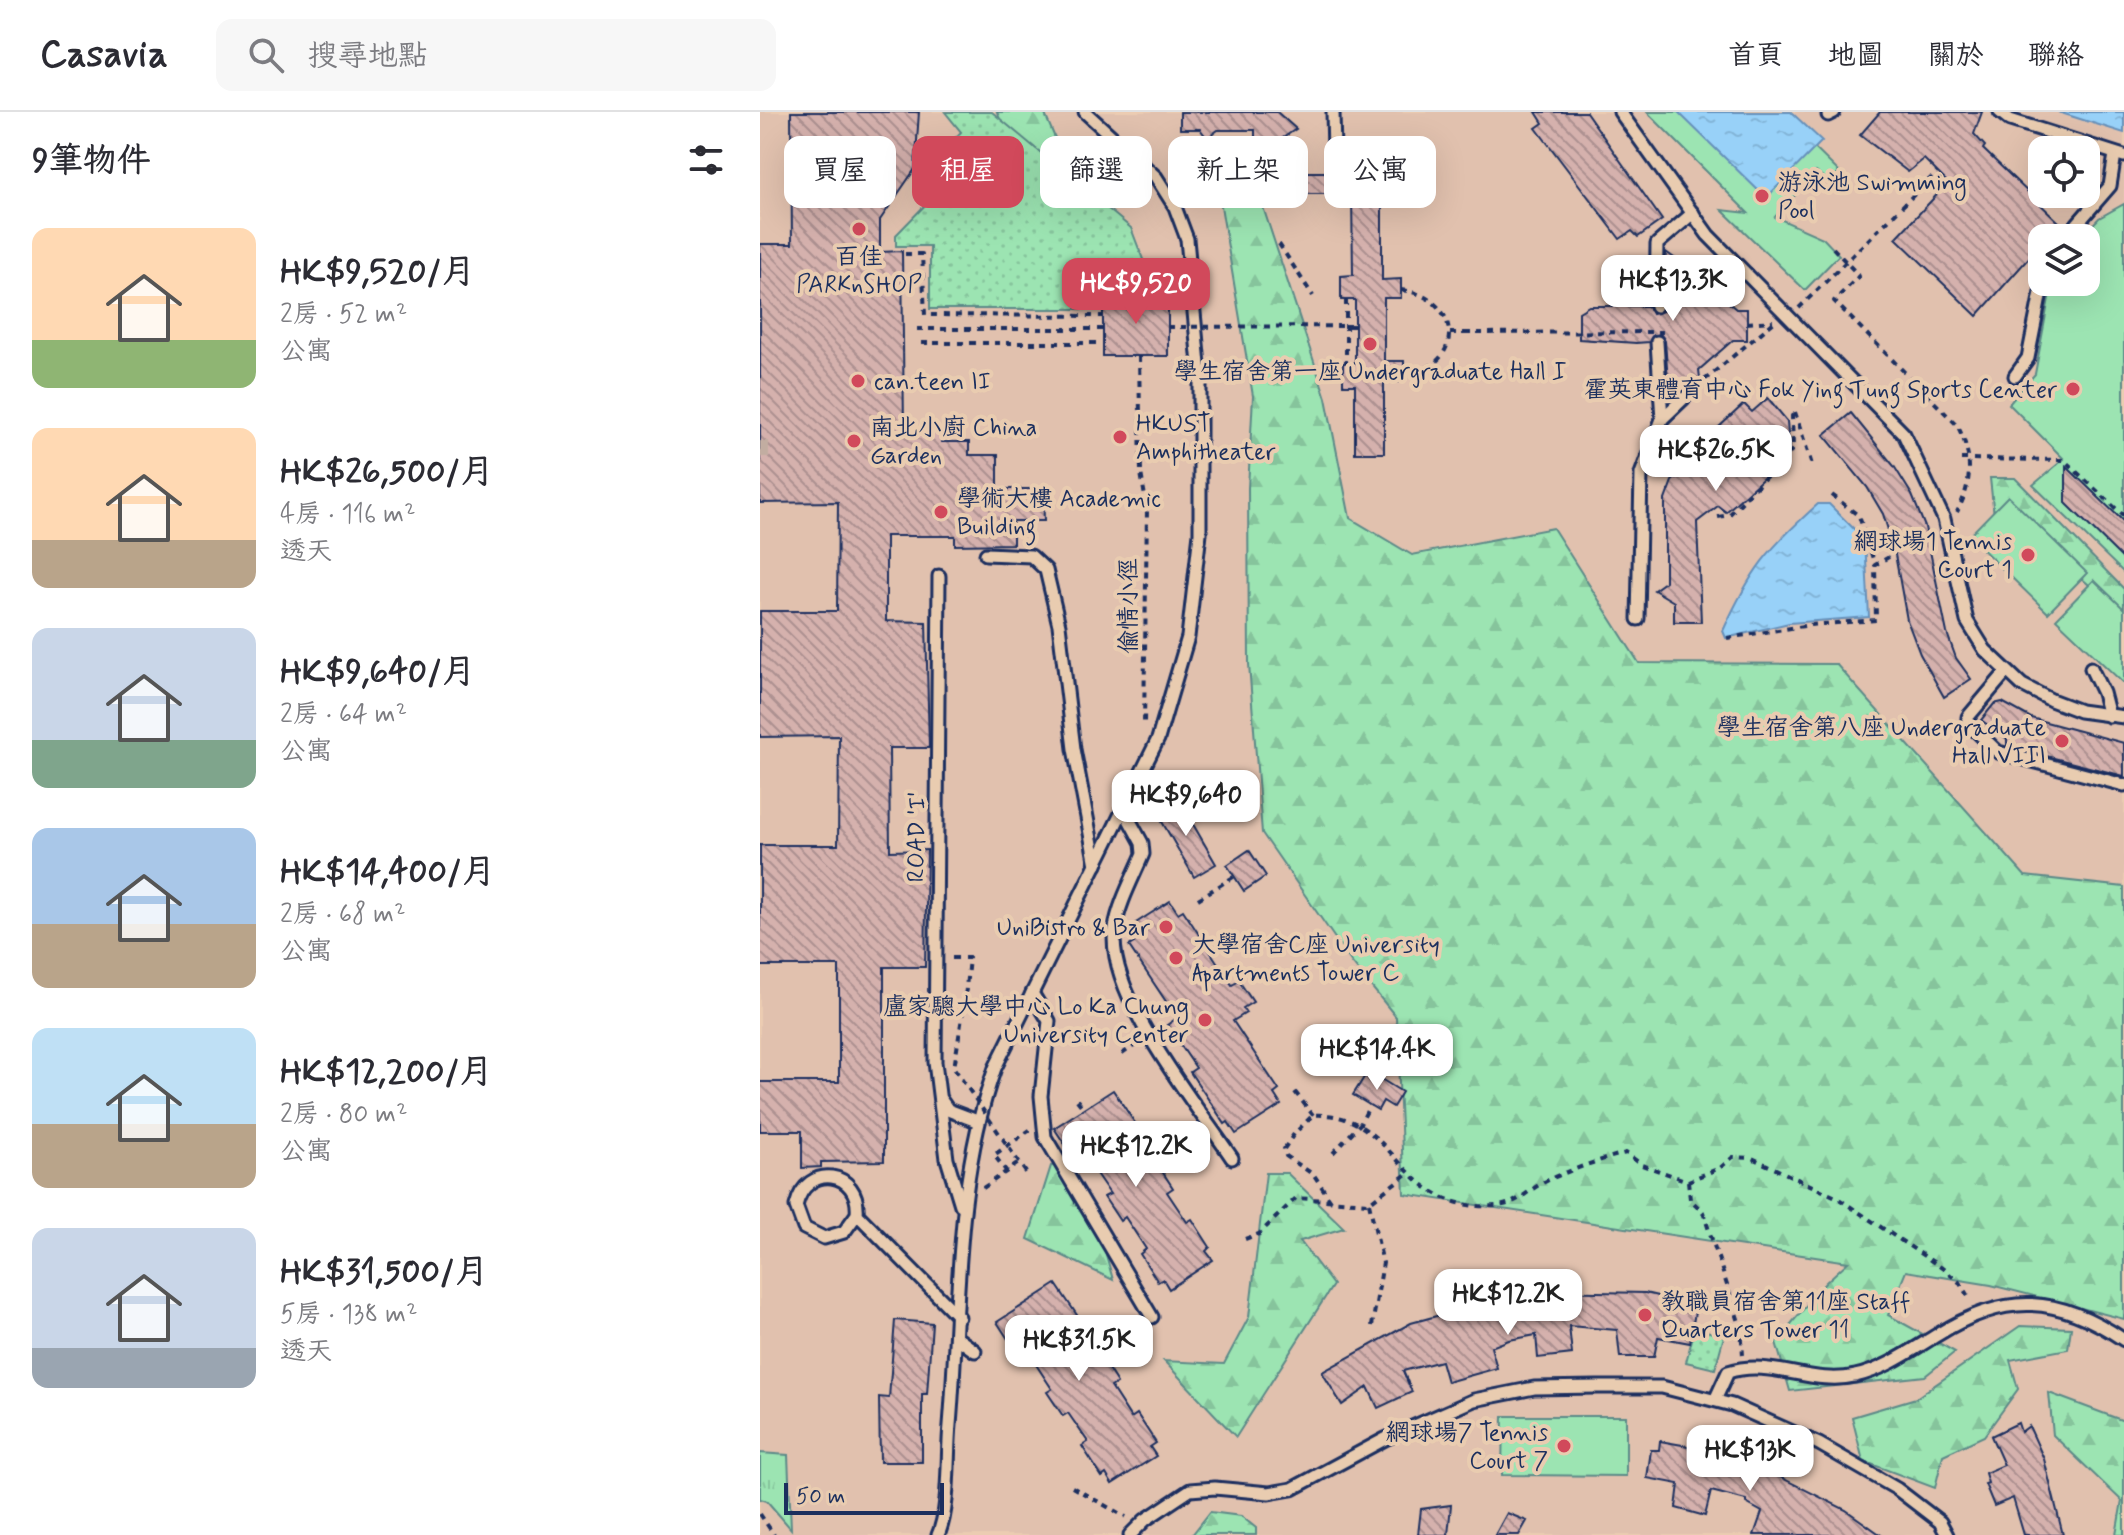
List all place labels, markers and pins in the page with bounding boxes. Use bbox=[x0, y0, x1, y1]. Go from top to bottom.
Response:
place label: 游泳池 Swimming Pool bbox=[1778, 168, 1967, 227]
marker: 游泳池 Swimming Pool bbox=[1753, 187, 1771, 205]
marker: 百佳 PARKnSHOP bbox=[850, 220, 868, 238]
place label: 百佳 PARKnSHOP bbox=[796, 242, 922, 301]
pin: HK$13.3K bbox=[1590, 255, 1756, 323]
pin: HK$9,520 bbox=[1053, 258, 1219, 326]
marker: 學生宿舍第一座 Undergraduate Hall I bbox=[1361, 335, 1379, 353]
place label: 學生宿舍第一座 Undergraduate Hall I bbox=[1174, 357, 1566, 388]
place label: can.teen II bbox=[874, 367, 991, 398]
marker: can.teen II bbox=[849, 372, 867, 390]
place label: 霍英東體育中心 Fok Ying Tung Sports Center bbox=[1584, 375, 2057, 409]
marker: 霍英東體育中心 Fok Ying Tung Sports Center bbox=[2064, 380, 2082, 398]
place label: HKUST Amphitheater bbox=[1136, 409, 1276, 468]
place label: 南北小廚 China Garden bbox=[870, 413, 1037, 472]
pin: HK$26.5K bbox=[1633, 425, 1799, 493]
marker: HKUST Amphitheater bbox=[1111, 428, 1129, 446]
marker: 南北小廚 China Garden bbox=[845, 432, 863, 450]
place label: 學術大樓 Academic Building bbox=[957, 484, 1161, 546]
marker: 學術大樓 Academic Building bbox=[932, 503, 950, 521]
place label: 網球場1 Tennis Court 1 bbox=[1854, 527, 2012, 586]
marker: 網球場1 Tennis Court 1 bbox=[2019, 546, 2037, 564]
place label: 學生宿舍第八座 Undergraduate Hall VIII bbox=[1717, 713, 2046, 772]
marker: 學生宿舍第八座 Undergraduate Hall VIII bbox=[2053, 732, 2071, 750]
pin: HK$9,640 bbox=[1103, 770, 1269, 838]
place label: UniBistro & Bar bbox=[997, 913, 1150, 944]
marker: UniBistro & Bar bbox=[1157, 918, 1175, 936]
place label: 大學宿舍C座 University Apartments Tower C bbox=[1192, 930, 1440, 992]
marker: 大學宿舍C座 University Apartments Tower C bbox=[1167, 949, 1185, 967]
place label: 盧家驄大學中心 Lo Ka Chung University Center bbox=[883, 992, 1189, 1051]
marker: 盧家驄大學中心 Lo Ka Chung University Center bbox=[1196, 1011, 1214, 1029]
pin: HK$14.4K bbox=[1294, 1024, 1460, 1092]
pin: HK$12.2K bbox=[1053, 1121, 1219, 1189]
pin: HK$12.2K bbox=[1425, 1269, 1591, 1337]
place label: 教職員宿舍第11座 Staff Quarters Tower 11 bbox=[1661, 1287, 1910, 1346]
marker: 教職員宿舍第11座 Staff Quarters Tower 11 bbox=[1636, 1306, 1654, 1324]
pin: HK$31.5K bbox=[996, 1315, 1162, 1383]
place label: 網球場7 Tennis Court 7 bbox=[1386, 1418, 1548, 1477]
pin: HK$13K bbox=[1685, 1425, 1815, 1493]
marker: 網球場7 Tennis Court 7 bbox=[1555, 1437, 1573, 1455]

